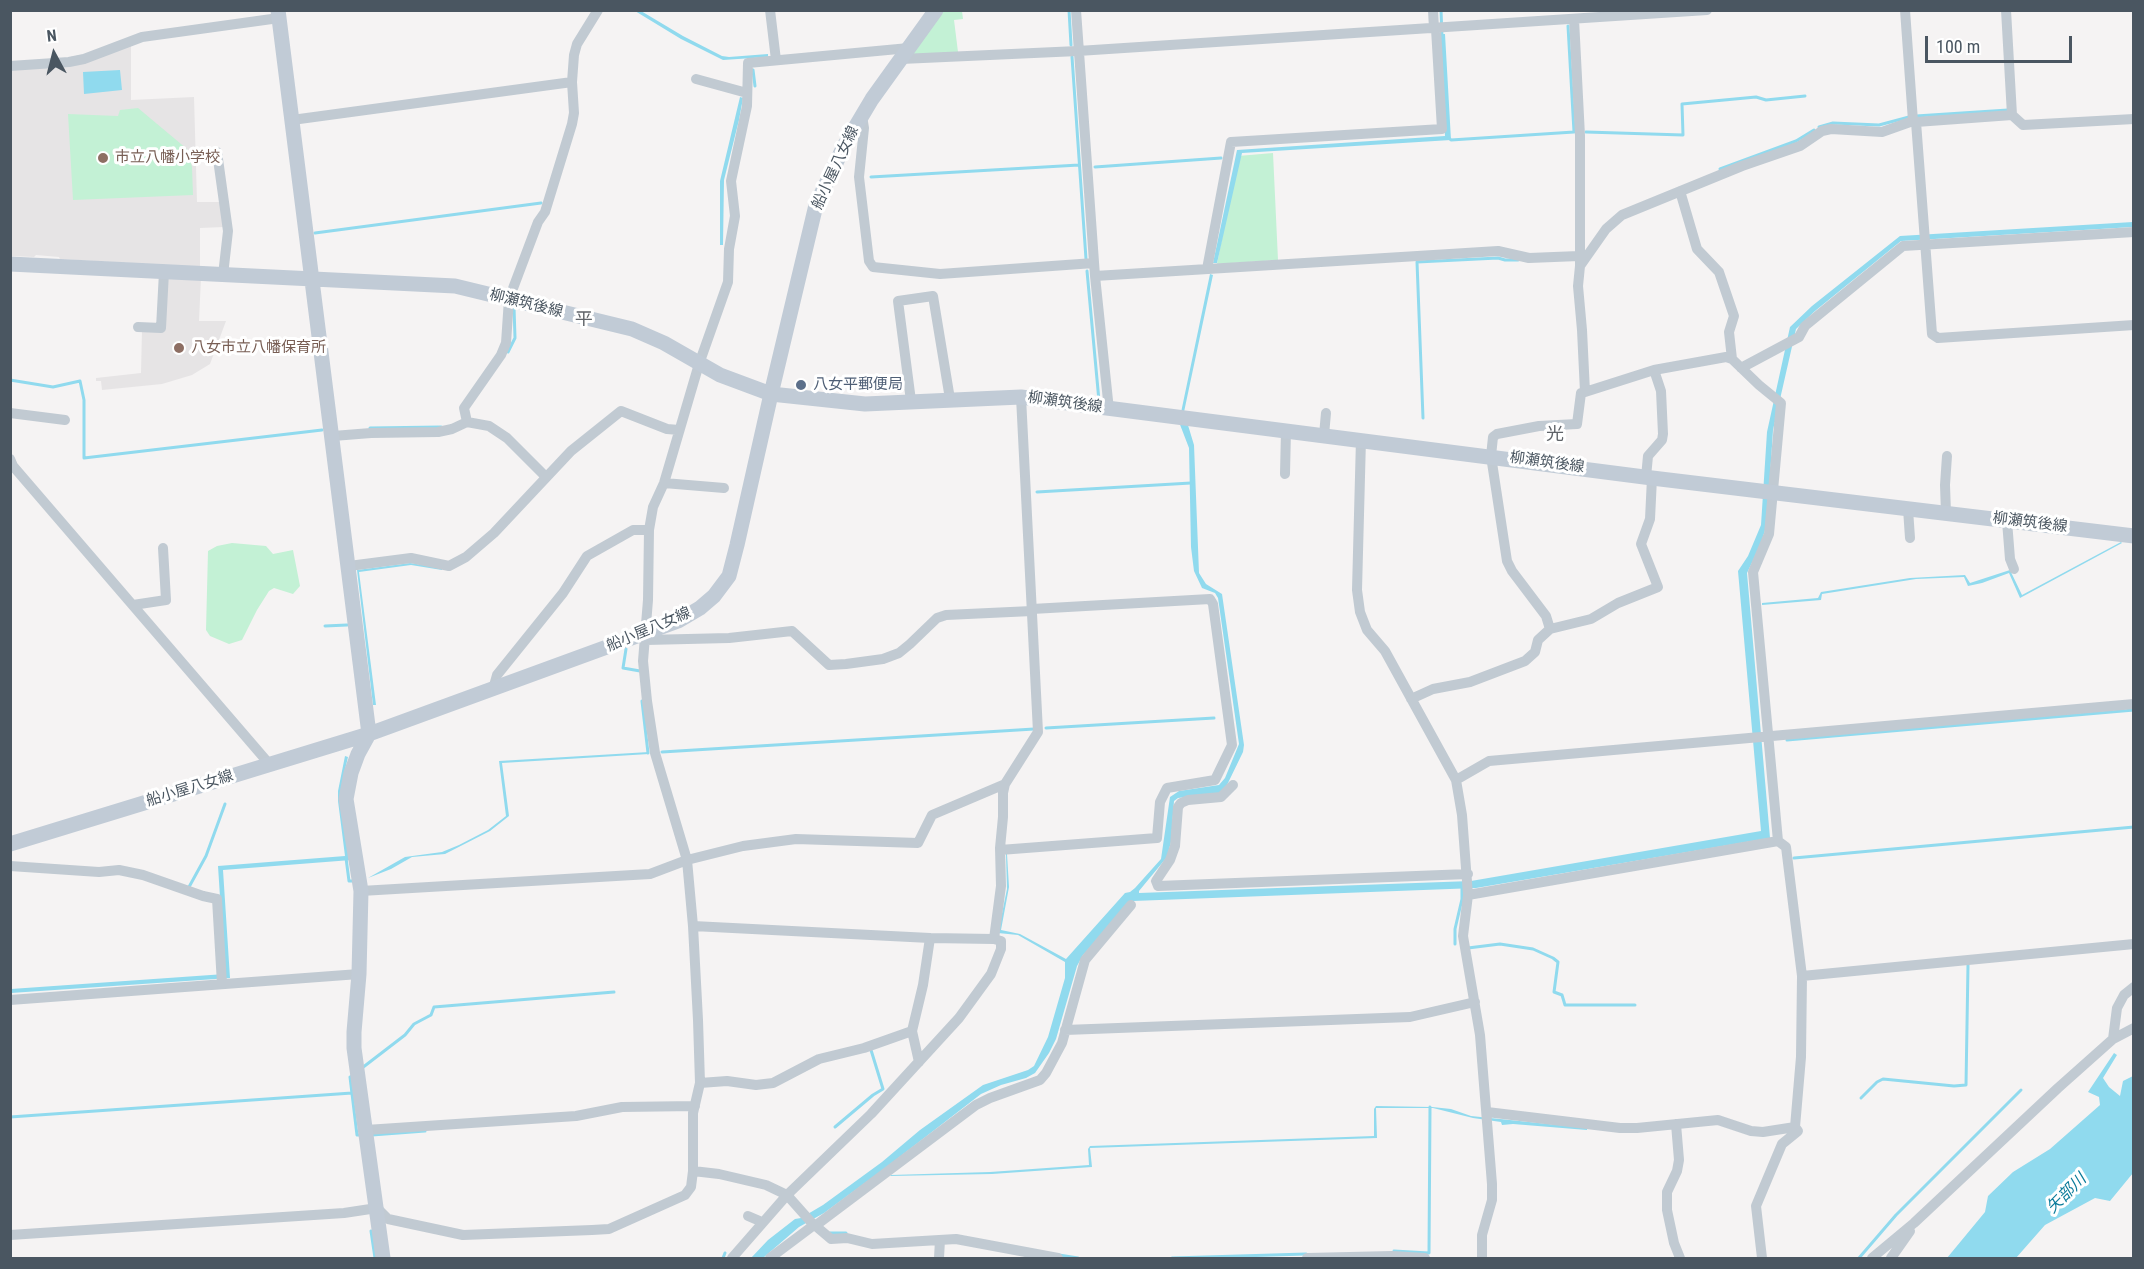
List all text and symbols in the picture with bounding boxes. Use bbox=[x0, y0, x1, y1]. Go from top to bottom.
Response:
north arrow bbox=[24, 24, 84, 84]
scale bar bbox=[1928, 24, 2075, 62]
text: N bbox=[46, 26, 58, 46]
text: 100 m bbox=[1936, 36, 1980, 57]
street label: 船小屋八女線 bbox=[809, 123, 863, 213]
place label: 市立八幡小学校 bbox=[115, 149, 220, 167]
marker: 市立八幡小学校 bbox=[96, 151, 110, 165]
street label: 柳瀬筑後線 bbox=[487, 286, 565, 322]
district label: 平 bbox=[575, 309, 593, 331]
place label: 八女市立八幡保育所 bbox=[191, 339, 326, 357]
marker: 八女市立八幡保育所 bbox=[172, 341, 186, 355]
place label: 八女平郵便局 bbox=[813, 376, 903, 394]
marker: 八女平郵便局 bbox=[794, 378, 808, 392]
street label: 柳瀬筑後線 bbox=[1027, 389, 1103, 417]
district label: 光 bbox=[1546, 424, 1564, 446]
street label: 柳瀬筑後線 bbox=[1509, 449, 1585, 477]
street label: 柳瀬筑後線 bbox=[1992, 509, 2068, 537]
street label: 船小屋八女線 bbox=[604, 604, 694, 656]
street label: 船小屋八女線 bbox=[144, 767, 236, 811]
water label: 矢部川 bbox=[2043, 1170, 2091, 1218]

